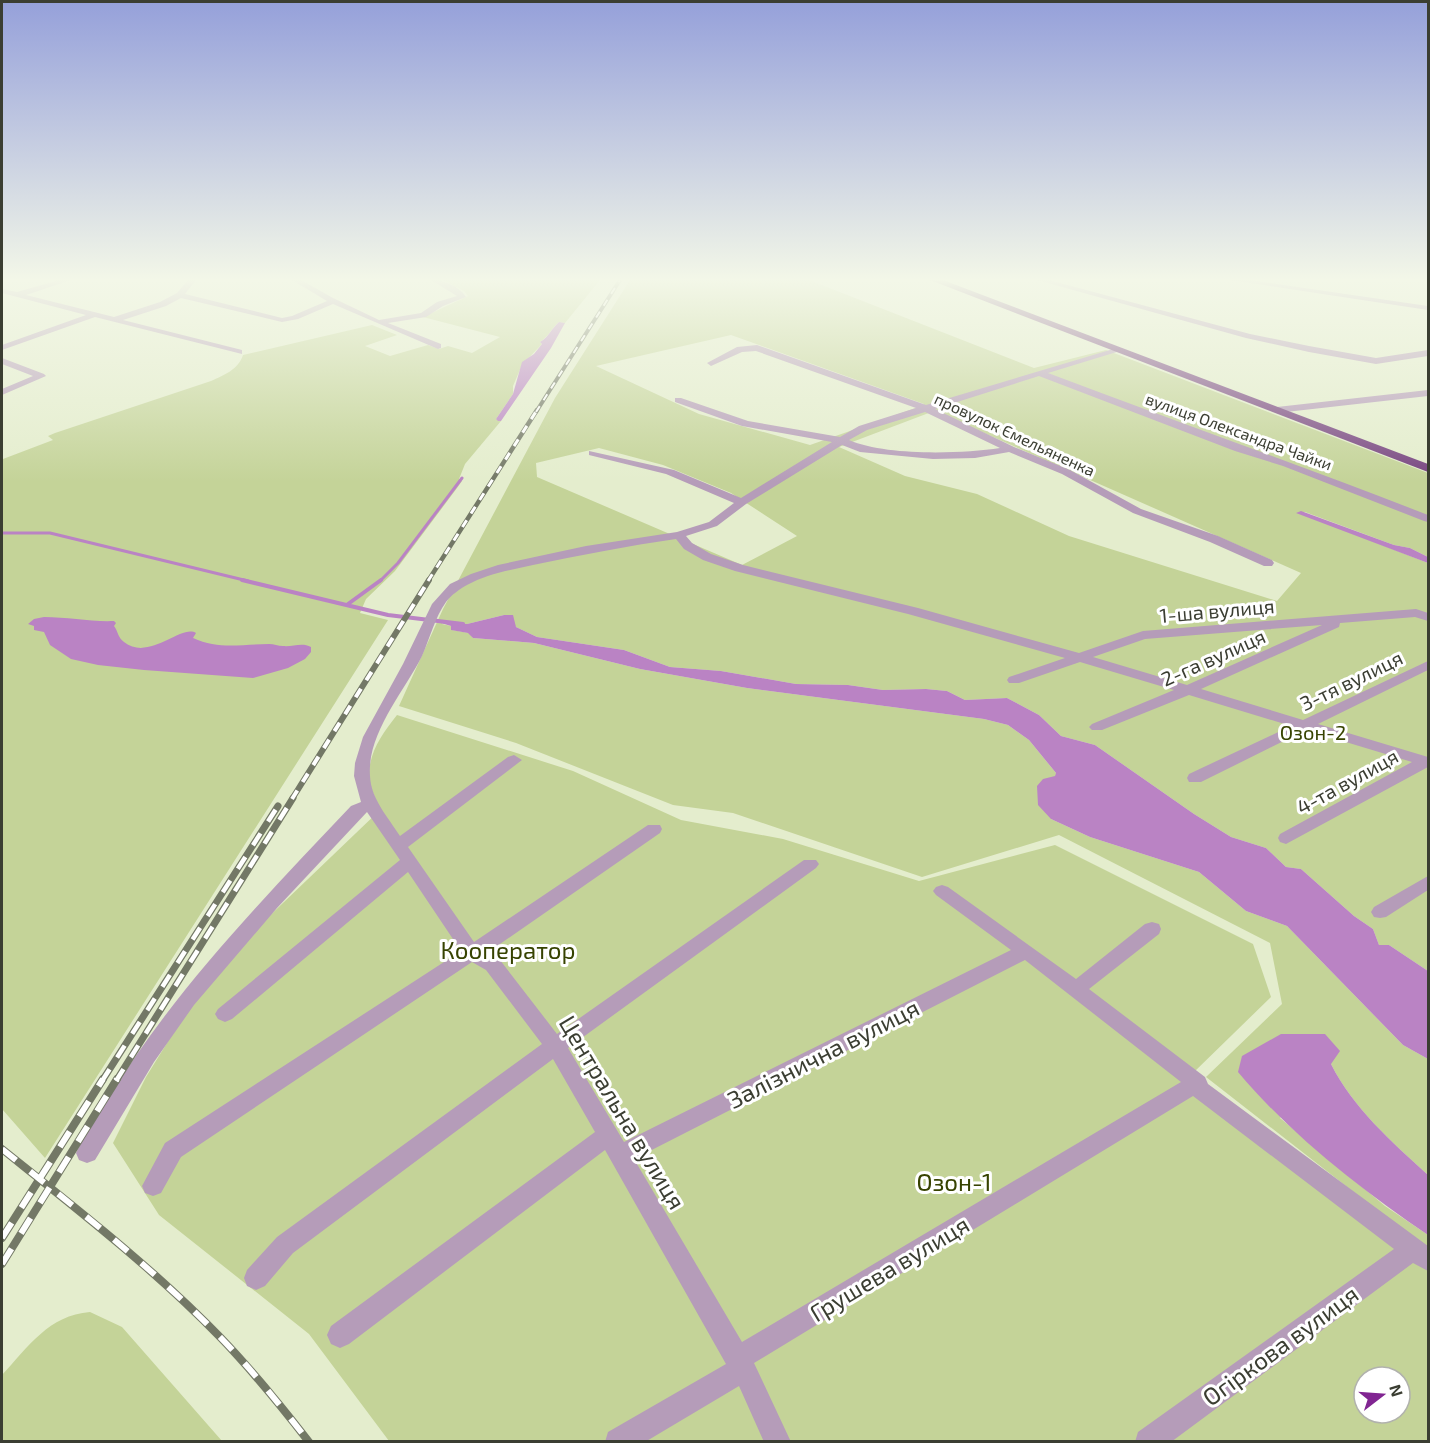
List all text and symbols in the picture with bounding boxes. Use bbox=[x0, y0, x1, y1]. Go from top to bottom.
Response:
street label: провулок Ємельяненка bbox=[931, 388, 1098, 481]
street label: вулиця Олександра Чайки bbox=[1143, 388, 1335, 475]
street label: 1-ша вулиця bbox=[1159, 593, 1276, 628]
street label: 2-га вулиця bbox=[1157, 623, 1269, 692]
street label: 3-тя вулиця bbox=[1296, 645, 1407, 716]
park label: Озон-2 bbox=[1280, 720, 1346, 744]
street label: 4-та вулиця bbox=[1292, 743, 1402, 820]
park label: Кооператор bbox=[441, 935, 575, 964]
street label: Залізнична вулиця bbox=[722, 992, 924, 1115]
street label: Центральна вулиця bbox=[553, 1010, 692, 1215]
park label: Озон-1 bbox=[916, 1167, 992, 1196]
street label: Грушева вулиця bbox=[804, 1209, 974, 1328]
street label: Огіркова вулиця bbox=[1196, 1279, 1364, 1412]
north arrow bbox=[1352, 1365, 1412, 1425]
text: N bbox=[1386, 1382, 1408, 1399]

